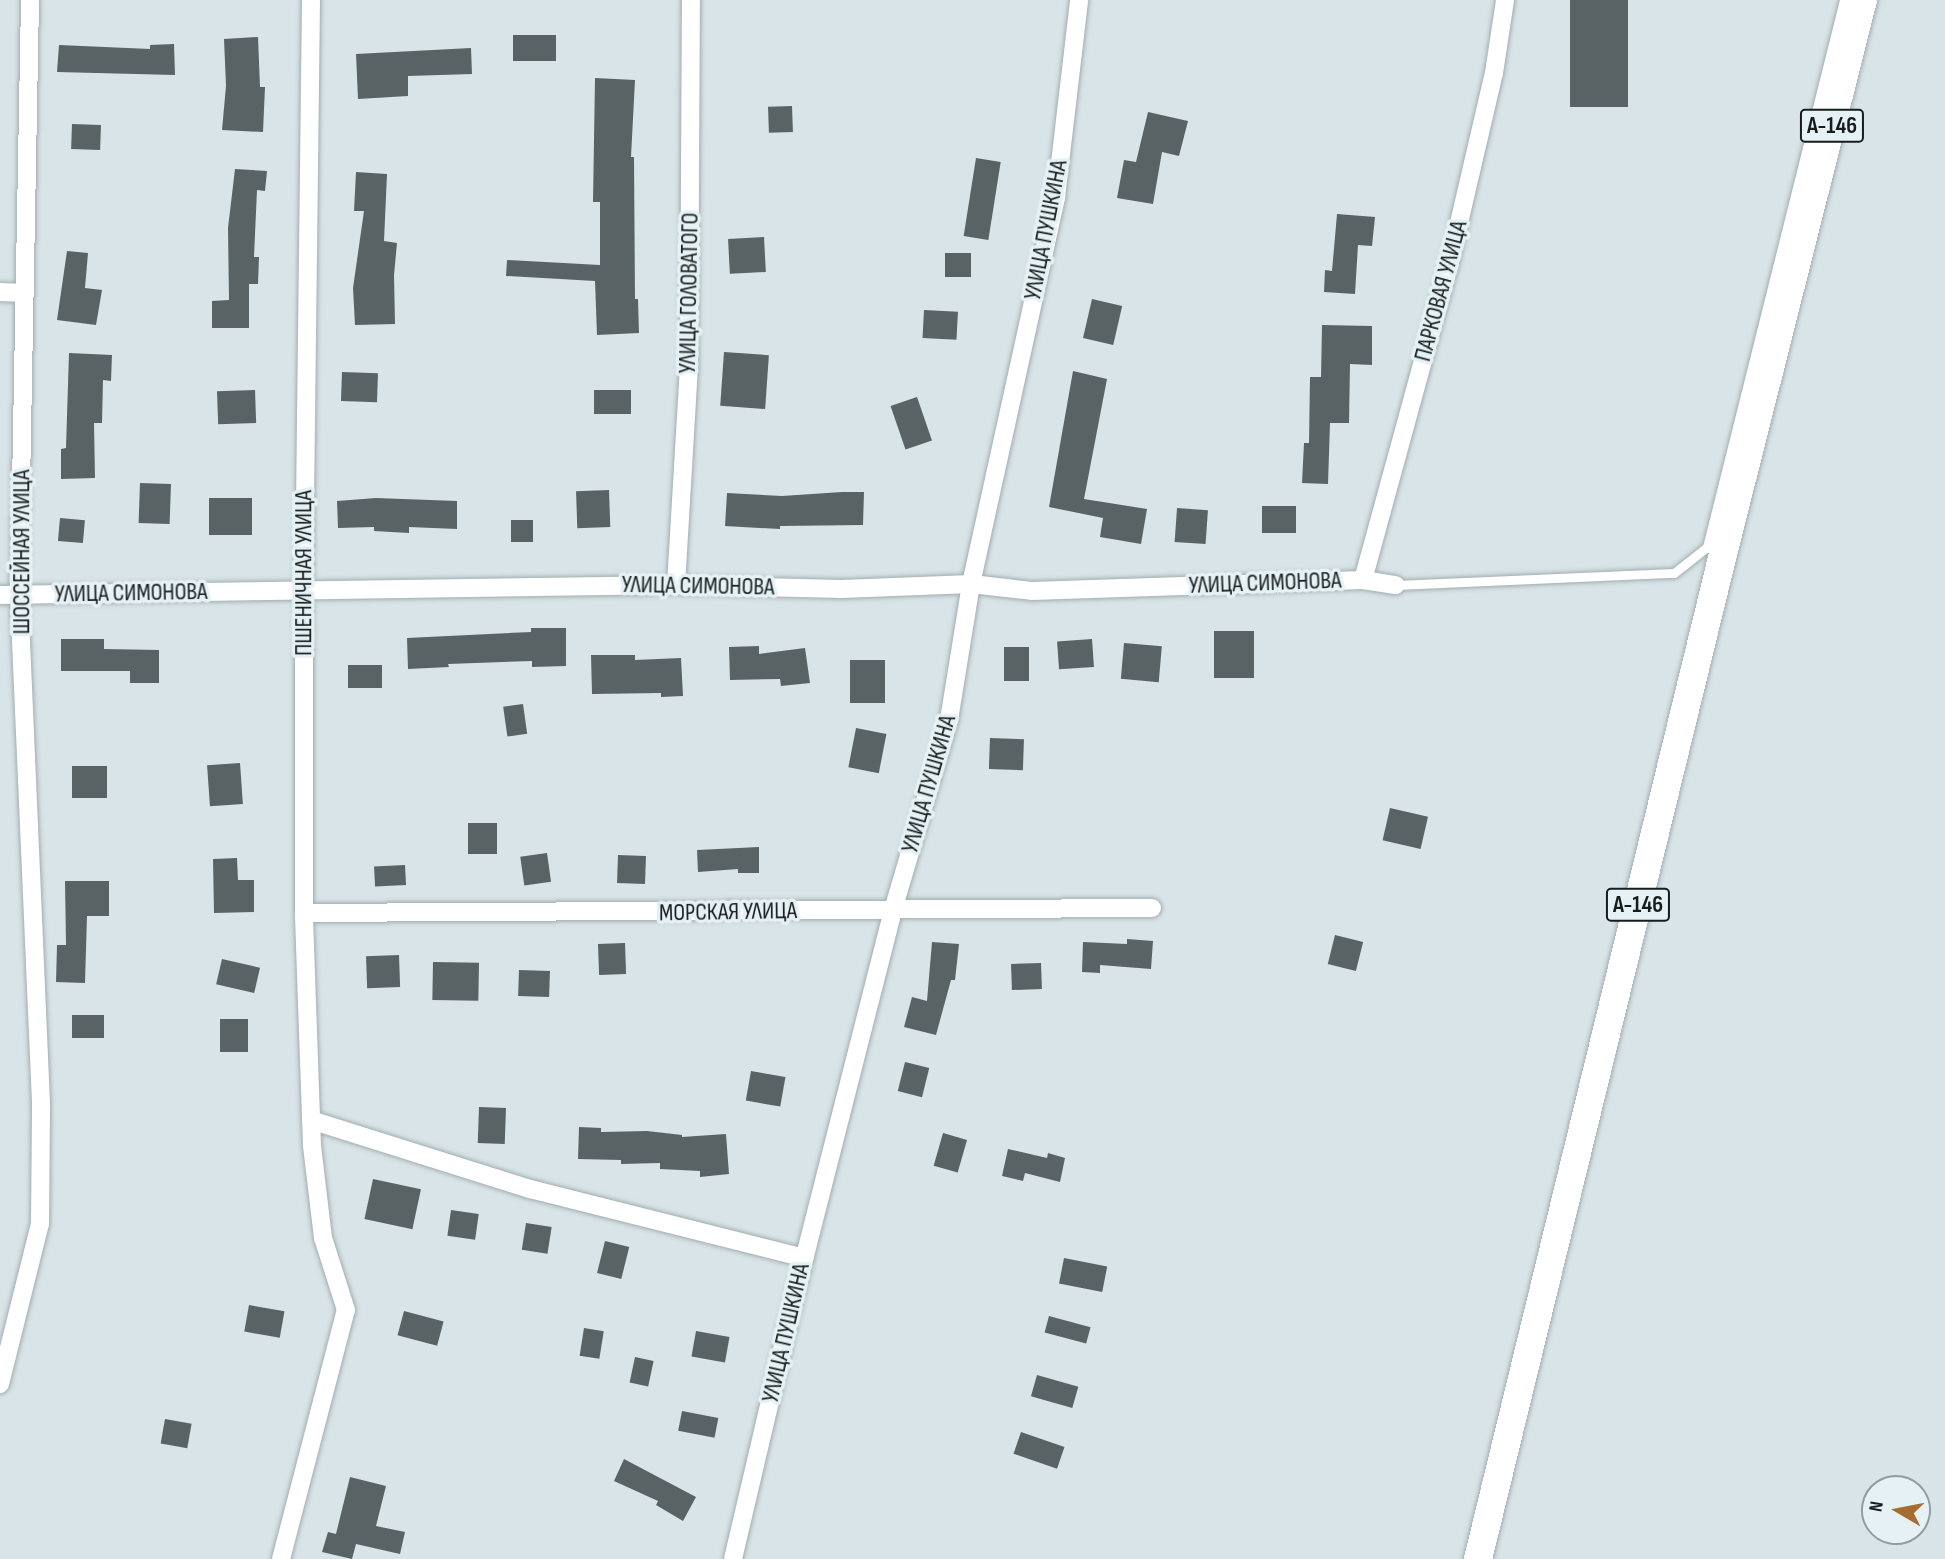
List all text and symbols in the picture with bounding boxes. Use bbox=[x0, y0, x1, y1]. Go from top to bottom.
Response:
road number: А-146 bbox=[1799, 106, 1865, 146]
street label: УЛИЦА ПУШКИНА bbox=[1018, 158, 1074, 302]
street label: УЛИЦА ГОЛОВАТОГО bbox=[673, 212, 705, 374]
street label: ПАРКОВАЯ УЛИЦА bbox=[1408, 218, 1474, 364]
street label: ШОССЕЙНАЯ УЛИЦА bbox=[8, 470, 36, 634]
street label: ПШЕНИЧНАЯ УЛИЦА bbox=[290, 490, 318, 656]
street label: УЛИЦА СИМОНОВА bbox=[1188, 566, 1342, 600]
street label: УЛИЦА СИМОНОВА bbox=[621, 570, 775, 602]
street label: УЛИЦА СИМОНОВА bbox=[54, 577, 208, 609]
street label: УЛИЦА ПУШКИНА bbox=[896, 712, 962, 856]
road number: А-146 bbox=[1605, 885, 1671, 924]
street label: МОРСКАЯ УЛИЦА bbox=[659, 896, 797, 928]
street label: УЛИЦА ПУШКИНА bbox=[756, 1261, 816, 1405]
north arrow bbox=[1861, 1475, 1931, 1545]
text: N bbox=[1865, 1500, 1889, 1514]

